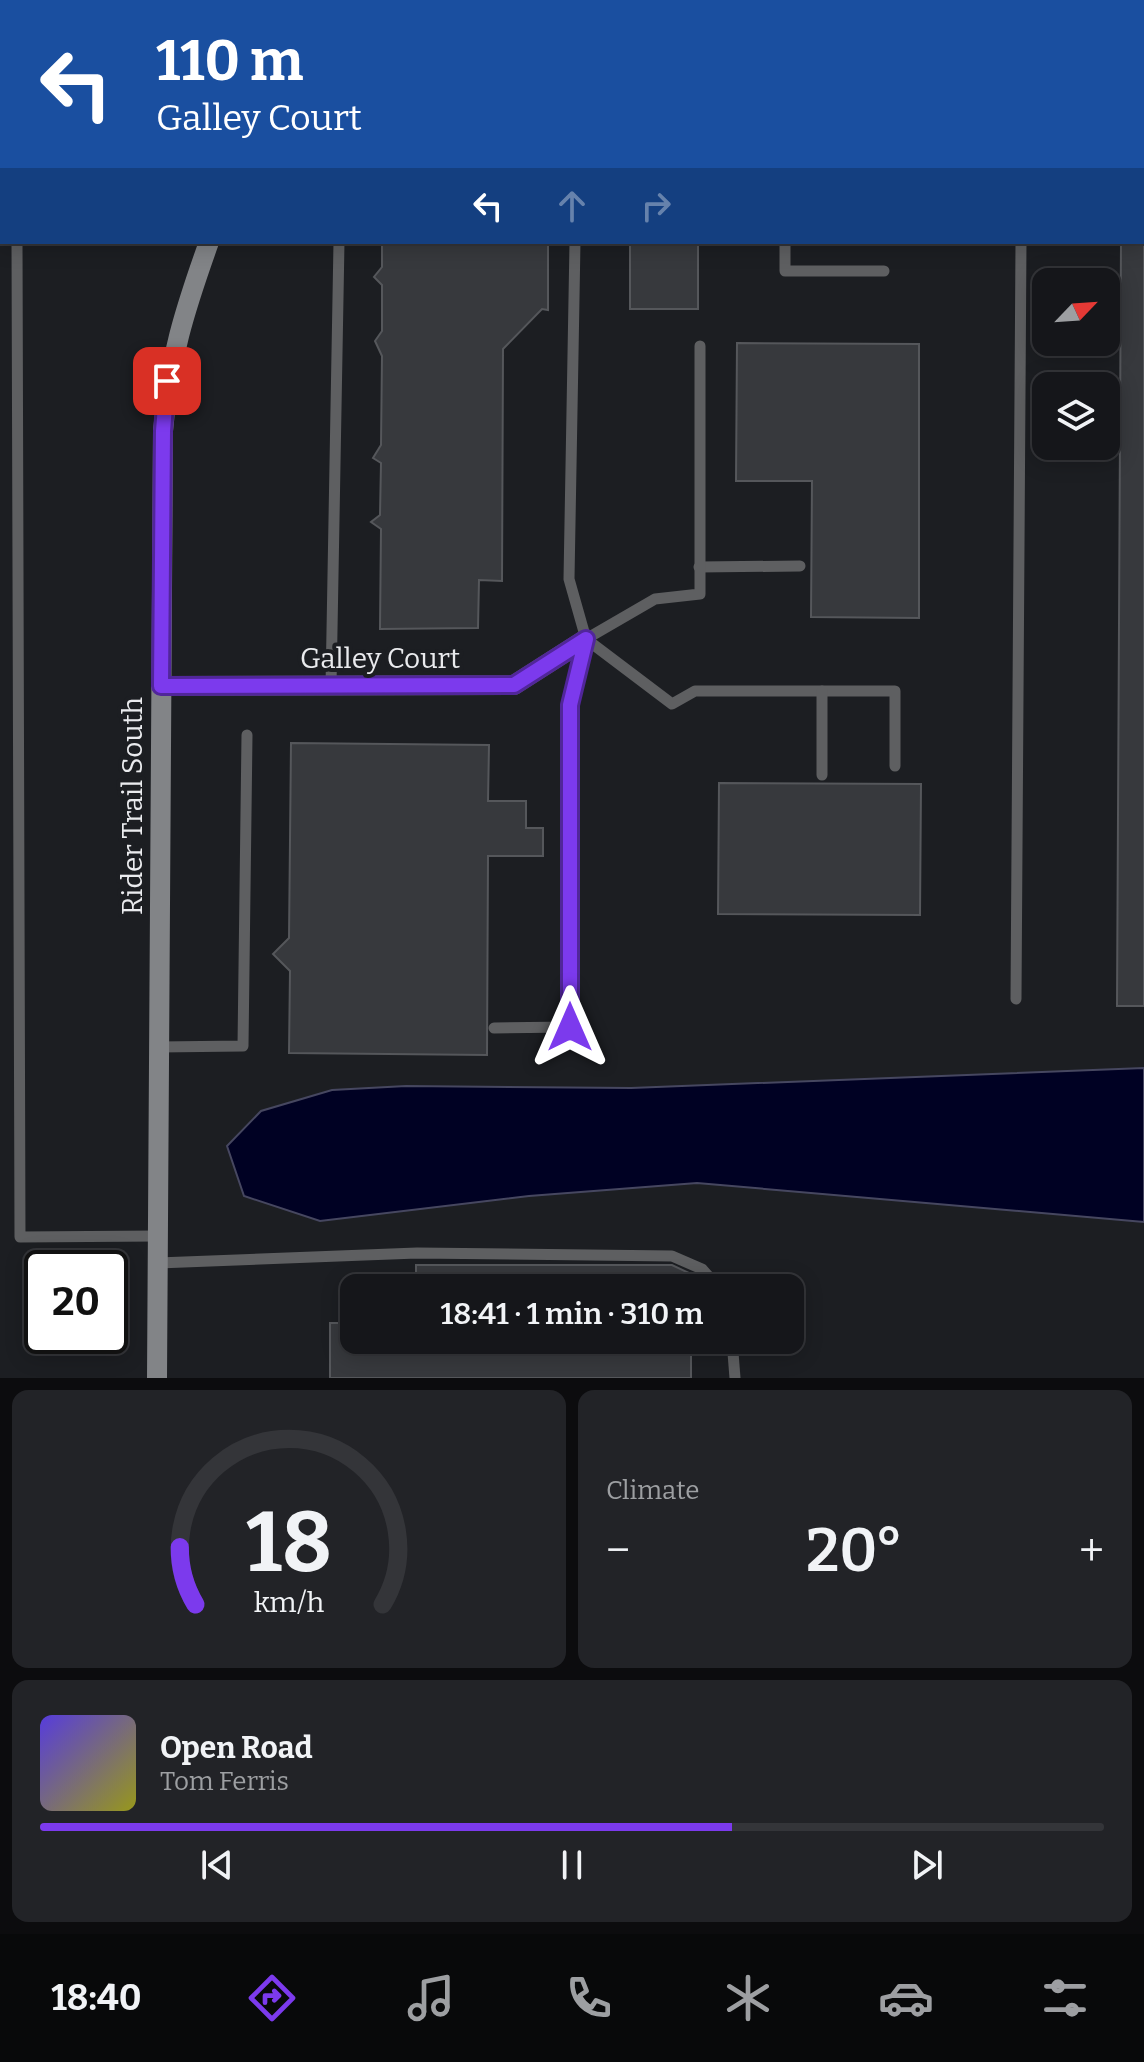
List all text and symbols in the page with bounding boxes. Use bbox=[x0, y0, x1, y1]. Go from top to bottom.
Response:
text: 110 m bbox=[156, 28, 303, 95]
icon: left bbox=[24, 32, 128, 136]
text: Galley Court bbox=[156, 96, 362, 140]
icon: left bbox=[466, 184, 510, 228]
icon: ahead bbox=[550, 184, 594, 228]
icon: right bbox=[634, 184, 678, 228]
north arrow bbox=[1032, 268, 1120, 356]
map controls bbox=[1032, 268, 1120, 460]
pin bbox=[133, 347, 201, 415]
icon: arrive bbox=[145, 359, 189, 403]
button: layers bbox=[1032, 372, 1120, 460]
street label: Galley Court bbox=[300, 642, 460, 675]
street label: Rider Trail South bbox=[116, 697, 149, 915]
position arrow bbox=[528, 985, 612, 1069]
speed limit sign: 20 bbox=[24, 1250, 128, 1354]
text: 18:41 · 1 min · 310 m bbox=[441, 1296, 703, 1332]
text: Climate bbox=[606, 1475, 700, 1506]
text: 18 bbox=[246, 1493, 332, 1593]
text: 20° bbox=[806, 1515, 903, 1587]
text: − bbox=[606, 1524, 630, 1577]
text: + bbox=[1079, 1524, 1104, 1577]
text: km/h bbox=[254, 1585, 325, 1620]
text: Open Road bbox=[160, 1730, 313, 1766]
text: Tom Ferris bbox=[160, 1766, 289, 1797]
icon: previous bbox=[195, 1843, 239, 1887]
icon: pause bbox=[550, 1843, 594, 1887]
icon: next bbox=[905, 1843, 949, 1887]
icon: directions bbox=[244, 1970, 300, 2026]
icon: music bbox=[403, 1970, 459, 2026]
icon: phone bbox=[561, 1970, 617, 2026]
icon: climate bbox=[720, 1970, 776, 2026]
icon: car bbox=[878, 1970, 934, 2026]
icon: filters bbox=[1037, 1970, 1093, 2026]
text: 18:40 bbox=[51, 1976, 142, 2020]

